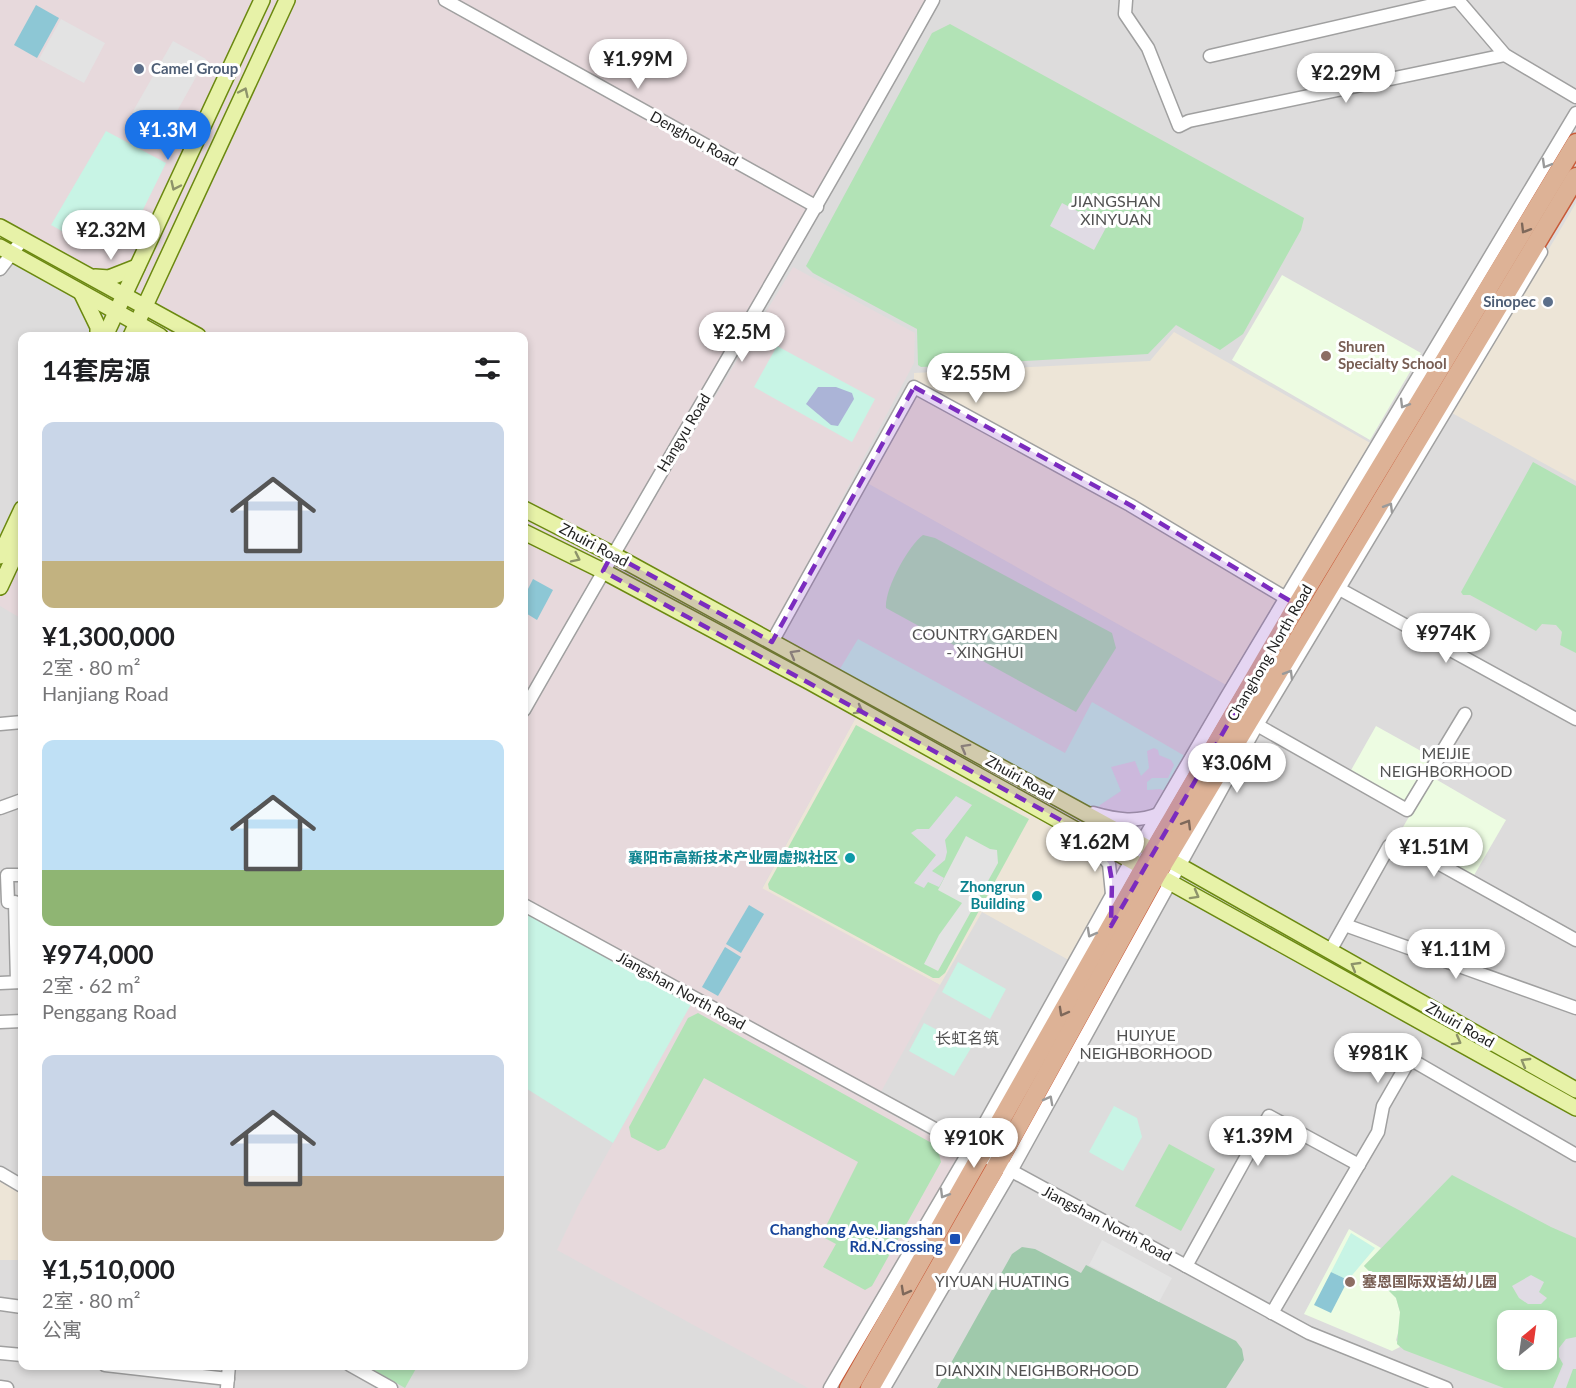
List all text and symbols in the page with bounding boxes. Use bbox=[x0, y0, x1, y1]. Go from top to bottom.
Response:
pin: ¥1.99M bbox=[589, 39, 687, 90]
text: ¥1.99M bbox=[603, 46, 673, 70]
pin: ¥2.29M bbox=[1297, 53, 1395, 104]
place label: Camel Group bbox=[151, 59, 238, 77]
text: ¥2.29M bbox=[1311, 60, 1381, 84]
marker: Camel Group bbox=[132, 62, 146, 76]
one-way arrow bbox=[237, 88, 249, 99]
street label: Denghou Road bbox=[647, 107, 742, 170]
pin: ¥1.3M bbox=[126, 110, 210, 161]
text: ¥1.3M bbox=[139, 117, 197, 141]
one-way arrow bbox=[1542, 158, 1554, 168]
one-way arrow bbox=[170, 180, 182, 191]
district label: JIANGSHAN XINYUAN bbox=[1071, 191, 1161, 228]
pin: ¥2.32M bbox=[62, 210, 160, 261]
text: ¥2.32M bbox=[76, 217, 146, 241]
one-way arrow bbox=[1520, 223, 1532, 233]
place label: Sinopec bbox=[1483, 292, 1536, 310]
marker: Sinopec bbox=[1541, 295, 1555, 309]
pin: ¥2.5M bbox=[700, 312, 784, 363]
text: ¥2.5M bbox=[713, 319, 771, 343]
place label: Shuren Specialty School bbox=[1338, 337, 1447, 372]
marker: Shuren Specialty School bbox=[1319, 349, 1333, 363]
icon: filters bbox=[471, 352, 504, 385]
pin: ¥2.55M bbox=[927, 353, 1025, 404]
text: 14套房源 bbox=[42, 354, 150, 386]
text: ¥2.55M bbox=[941, 360, 1011, 384]
street label: Hangyu Road bbox=[653, 390, 714, 475]
one-way arrow bbox=[1400, 398, 1411, 408]
icon: home bbox=[219, 461, 327, 569]
one-way arrow bbox=[1382, 503, 1394, 513]
street label: Zhuiri Road bbox=[557, 518, 632, 570]
one-way arrow bbox=[569, 550, 580, 562]
street label: Changhong North Road bbox=[1223, 581, 1316, 724]
pin: ¥974K bbox=[1404, 613, 1488, 664]
text: ¥1,300,000 bbox=[42, 620, 175, 652]
text: ¥974K bbox=[1416, 620, 1476, 644]
district label: COUNTRY GARDEN - XINGHUI bbox=[912, 624, 1058, 661]
one-way arrow bbox=[790, 650, 800, 661]
text: 2室 · 80 m² bbox=[42, 655, 141, 679]
one-way arrow bbox=[1281, 670, 1293, 680]
text: Hanjiang Road bbox=[42, 681, 169, 705]
one-way arrow bbox=[852, 702, 863, 714]
pin: ¥3.06M bbox=[1188, 743, 1286, 794]
district label: MEIJIE NEIGHBORHOOD bbox=[1379, 743, 1513, 780]
one-way arrow bbox=[961, 744, 971, 755]
text: ¥3.06M bbox=[1202, 750, 1272, 774]
street label: Zhuiri Road bbox=[983, 751, 1058, 803]
icon: home bbox=[219, 779, 327, 887]
one-way arrow bbox=[1179, 820, 1191, 830]
pin: ¥1.62M bbox=[1046, 822, 1144, 873]
pin: ¥1.51M bbox=[1385, 827, 1483, 878]
text: ¥1.62M bbox=[1060, 829, 1130, 853]
text: ¥1.51M bbox=[1399, 834, 1469, 858]
place label: 襄阳市高新技术产业园虚拟社区 bbox=[628, 848, 838, 866]
marker: 襄阳市高新技术产业园虚拟社区 bbox=[843, 851, 857, 865]
place label: Zhongrun Building bbox=[960, 877, 1025, 912]
one-way arrow bbox=[1189, 888, 1199, 899]
marker: Zhongrun Building bbox=[1030, 889, 1044, 903]
one-way arrow bbox=[1087, 927, 1098, 937]
pin: ¥1.11M bbox=[1407, 929, 1505, 980]
text: ¥1.11M bbox=[1421, 936, 1491, 960]
text: ¥974,000 bbox=[42, 938, 154, 970]
street label: Jiangshan North Road bbox=[614, 947, 749, 1033]
one-way arrow bbox=[1351, 961, 1362, 973]
text: 2室 · 62 m² bbox=[42, 973, 141, 997]
street label: Zhuiri Road bbox=[1423, 997, 1498, 1051]
text: Penggang Road bbox=[42, 999, 177, 1023]
one-way arrow bbox=[1059, 1006, 1070, 1016]
district label: HUIYUE NEIGHBORHOOD bbox=[1079, 1025, 1213, 1062]
district label: 长虹名筑 bbox=[935, 1028, 999, 1047]
pin: ¥981K bbox=[1336, 1033, 1420, 1084]
one-way arrow bbox=[1451, 1034, 1461, 1046]
text: ¥981K bbox=[1348, 1040, 1408, 1064]
one-way arrow bbox=[1521, 1057, 1531, 1069]
icon: home bbox=[219, 1094, 327, 1202]
one-way arrow bbox=[1041, 1096, 1053, 1107]
pin: ¥1.39M bbox=[1209, 1116, 1307, 1167]
pin: ¥910K bbox=[932, 1118, 1016, 1169]
text: ¥1.39M bbox=[1223, 1123, 1293, 1147]
text: ¥910K bbox=[944, 1125, 1004, 1149]
street label: Jiangshan North Road bbox=[1040, 1181, 1175, 1265]
one-way arrow bbox=[939, 1188, 951, 1198]
place label: Changhong Ave.Jiangshan Rd.N.Crossing bbox=[770, 1220, 943, 1255]
marker: Changhong Ave.Jiangshan Rd.N.Crossing bbox=[948, 1232, 962, 1246]
text: ¥1,510,000 bbox=[42, 1253, 175, 1285]
district label: YIYUAN HUATING bbox=[935, 1271, 1069, 1290]
place label: 塞恩国际双语幼儿园 bbox=[1362, 1272, 1497, 1290]
marker: 塞恩国际双语幼儿园 bbox=[1343, 1275, 1357, 1289]
one-way arrow bbox=[901, 1285, 912, 1295]
text: 2室 · 80 m² bbox=[42, 1288, 141, 1312]
north arrow bbox=[1497, 1310, 1557, 1370]
map controls bbox=[1497, 1310, 1557, 1370]
text: 公寓 bbox=[42, 1317, 82, 1341]
district label: DIANXIN NEIGHBORHOOD bbox=[935, 1360, 1139, 1379]

